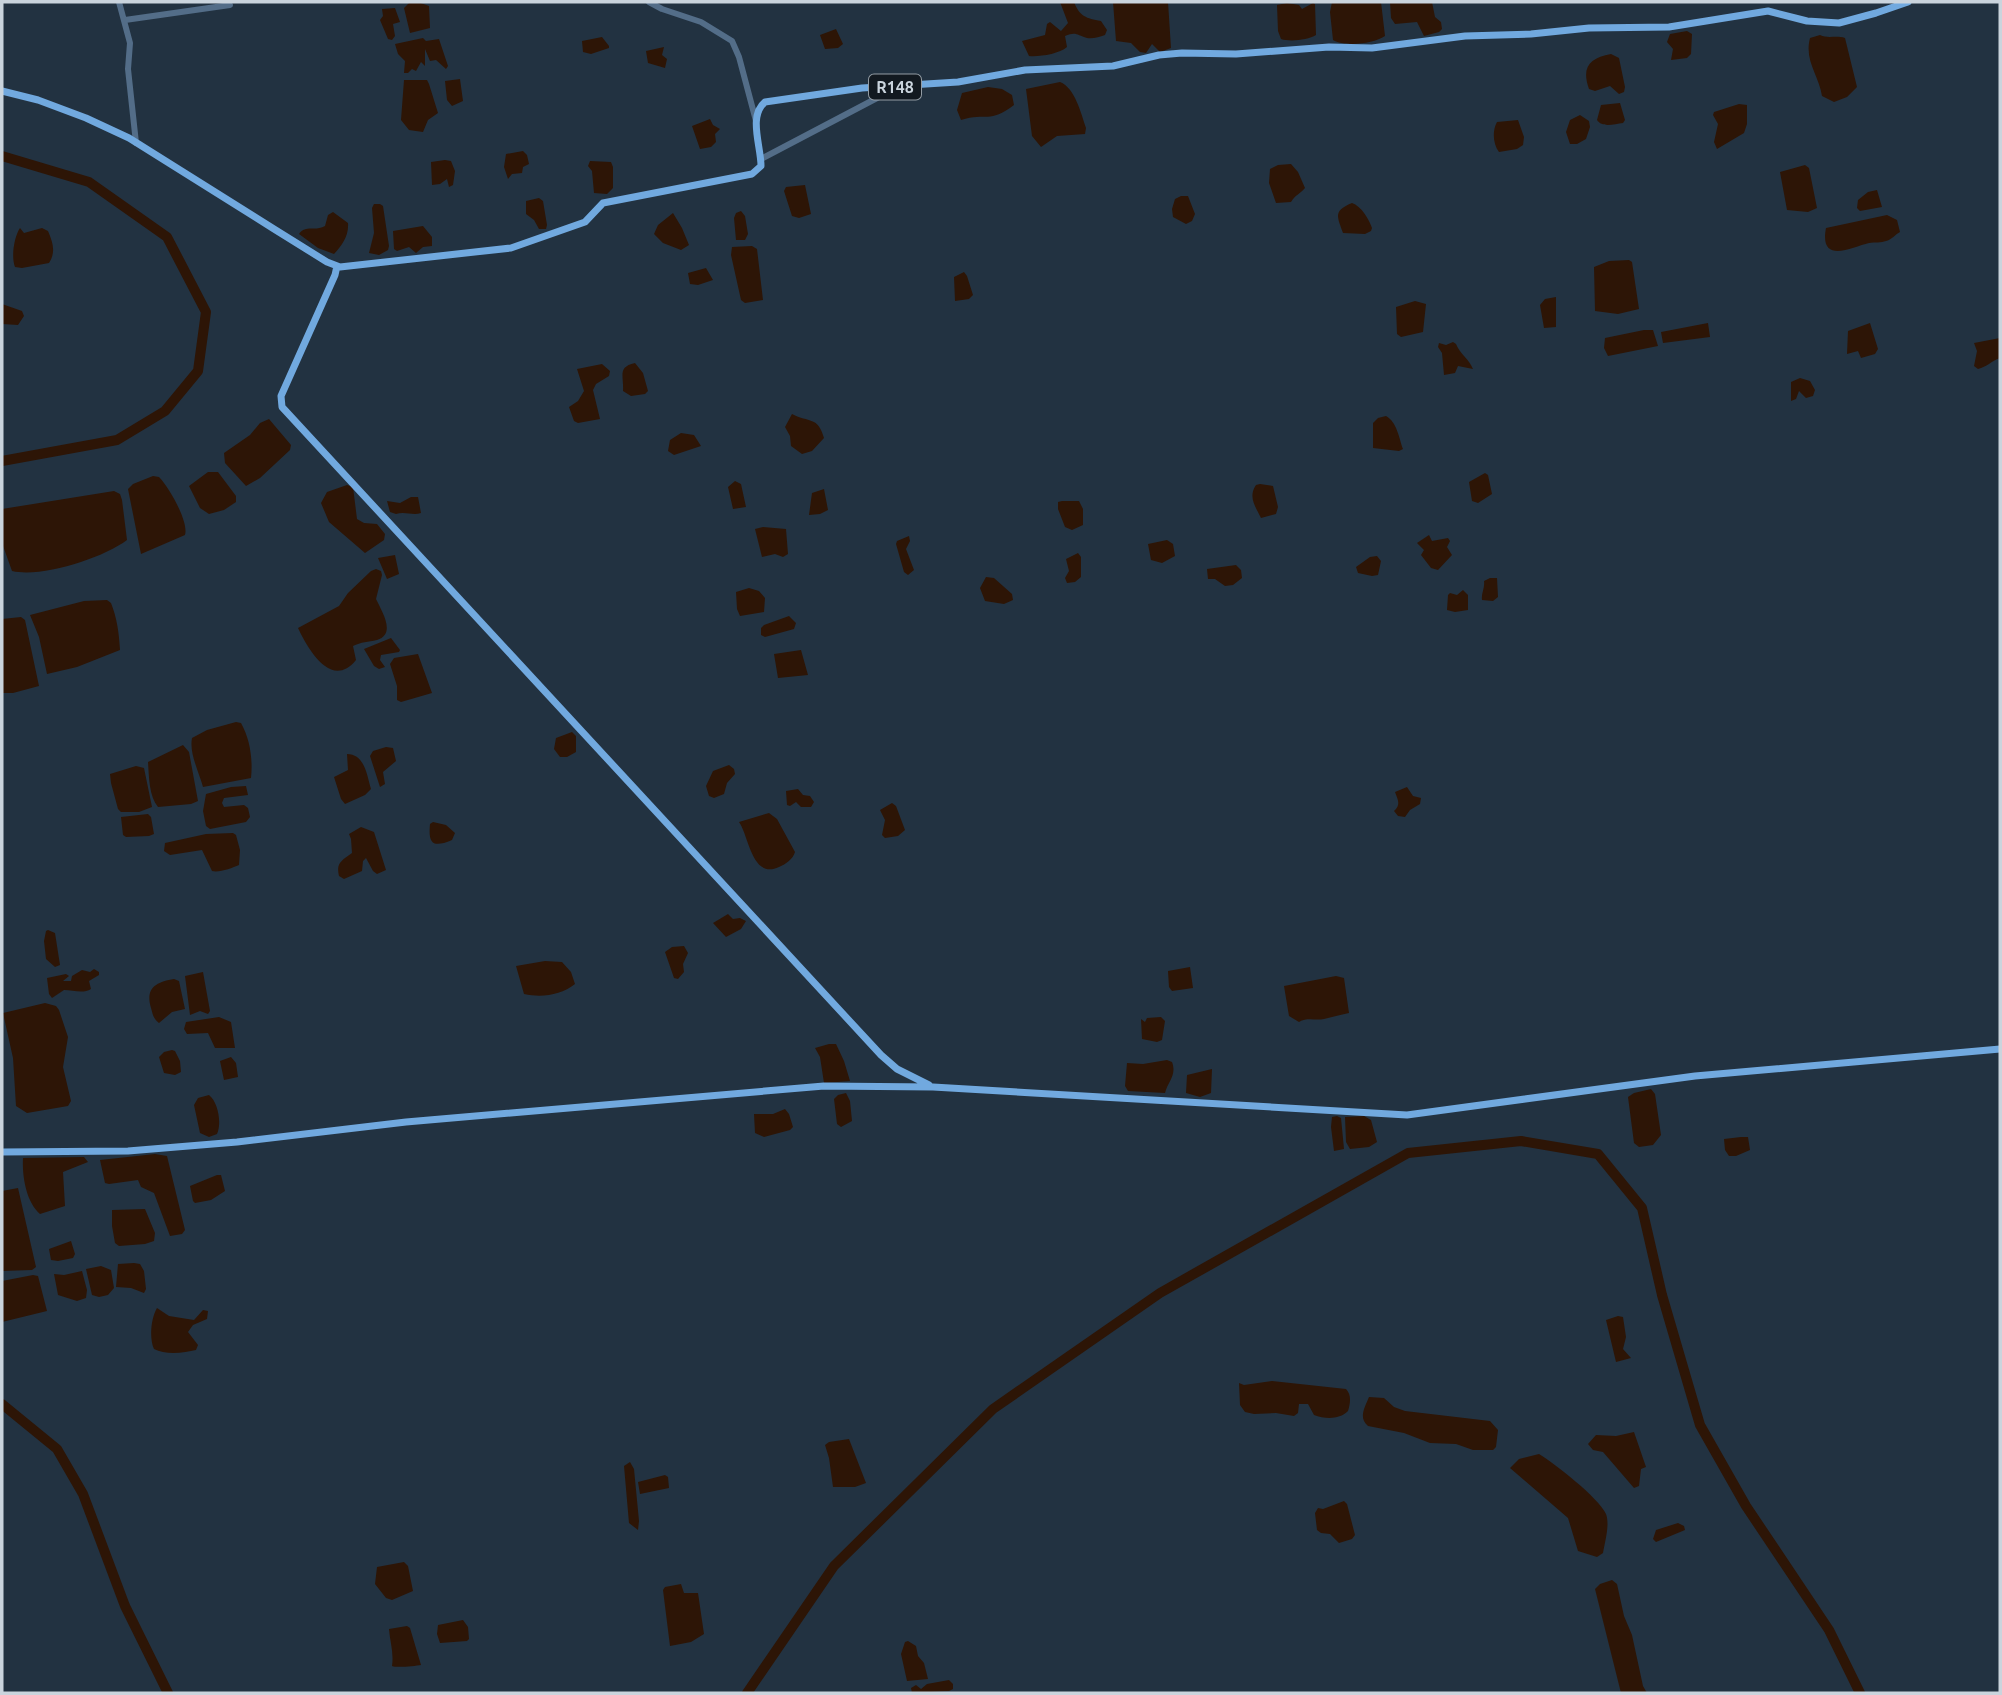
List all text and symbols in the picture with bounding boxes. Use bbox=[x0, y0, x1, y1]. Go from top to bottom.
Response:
road number: R148 bbox=[869, 74, 921, 100]

